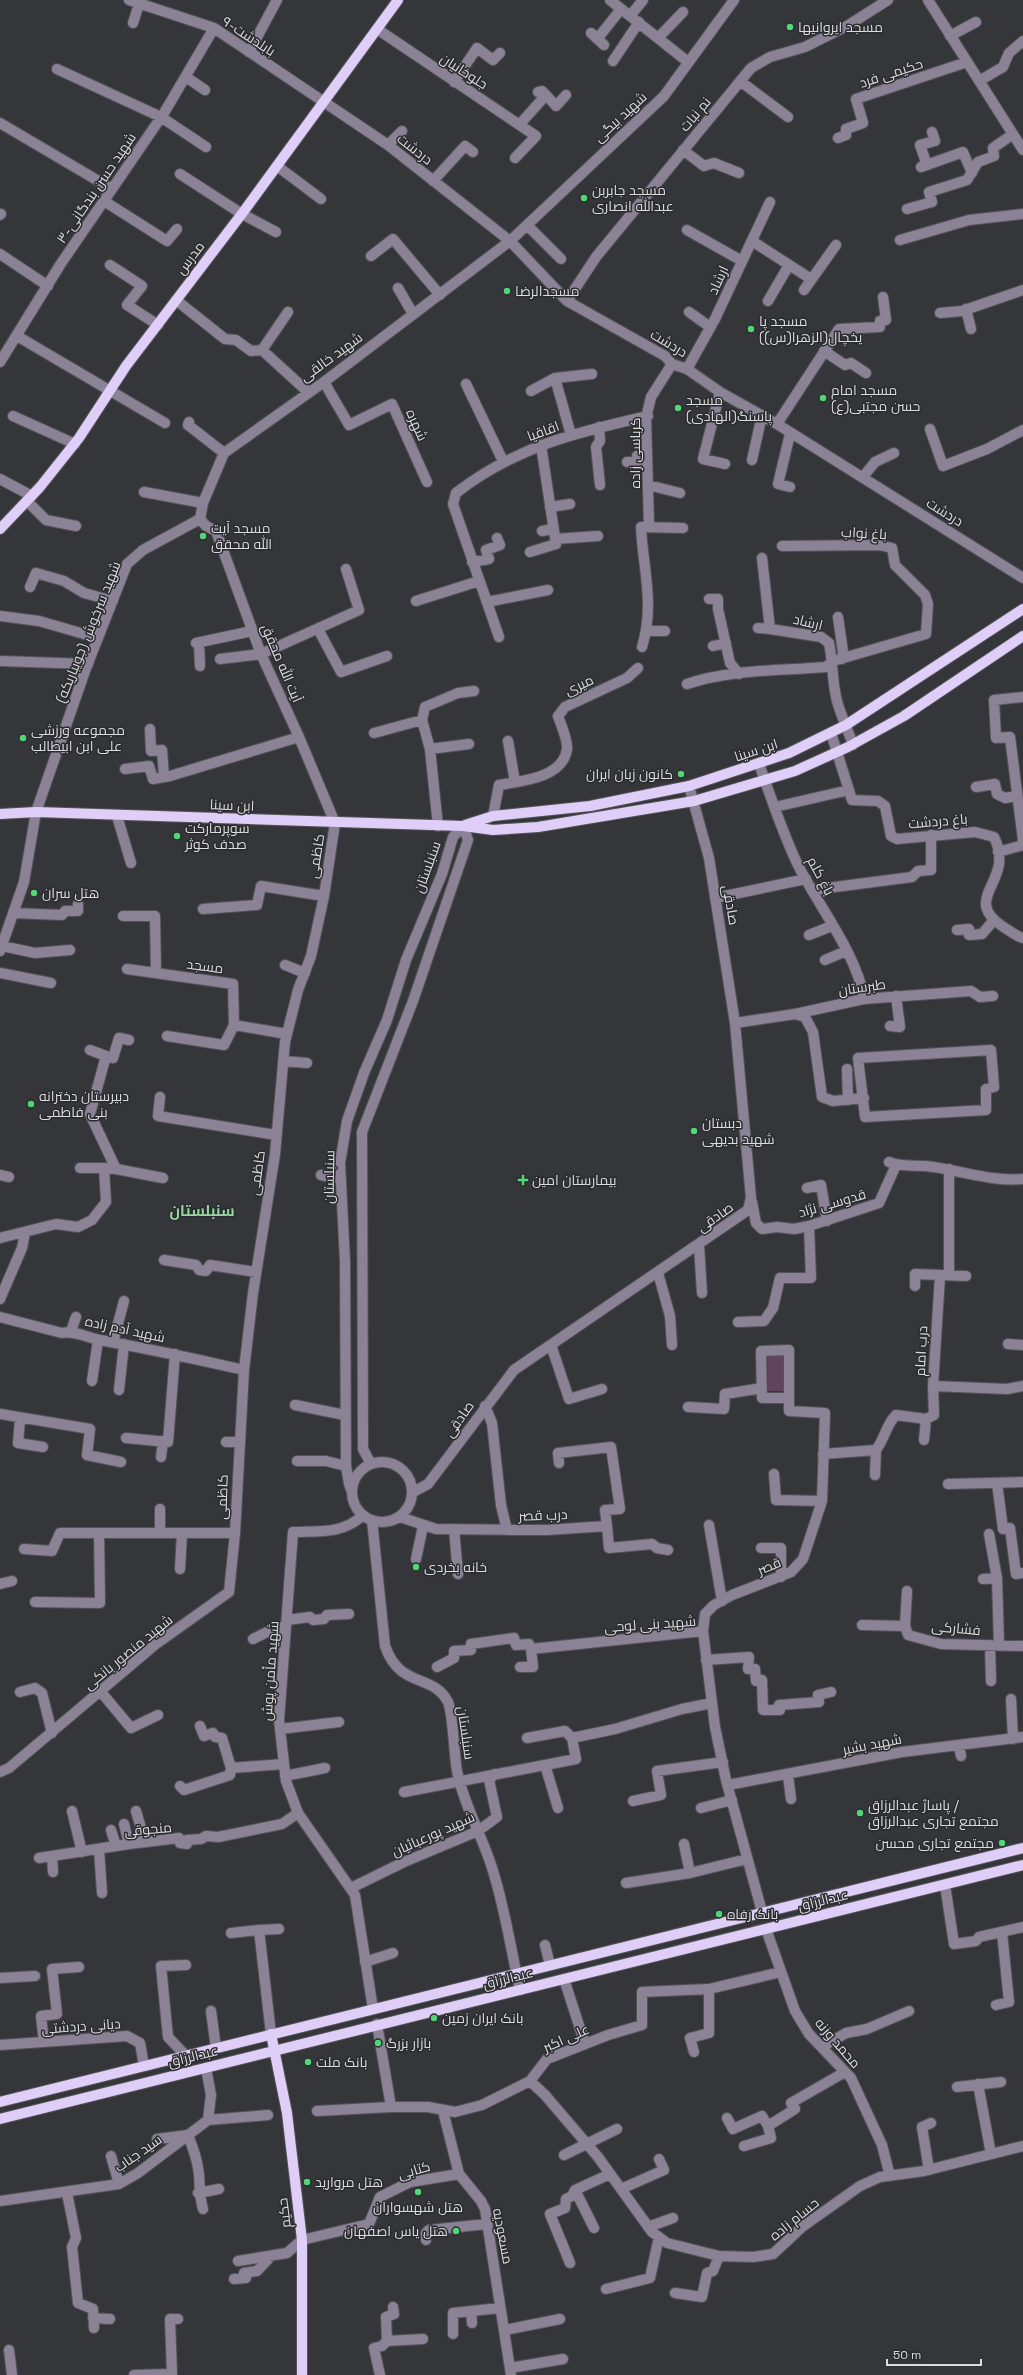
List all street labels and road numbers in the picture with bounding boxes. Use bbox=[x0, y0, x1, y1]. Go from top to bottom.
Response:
street label: ۹-بابلدشت bbox=[219, 12, 279, 60]
street label: جلوخانیان bbox=[437, 49, 491, 93]
street label: حکیمی فرد bbox=[857, 54, 925, 92]
street label: شهید بیگی bbox=[590, 88, 650, 146]
street label: نم نبات bbox=[675, 93, 715, 136]
street label: ۳-شهید حسن بندگانی bbox=[52, 129, 140, 247]
street label: دردشت bbox=[394, 130, 436, 168]
street label: مدرس bbox=[172, 238, 208, 278]
street label: ارشاد bbox=[704, 263, 732, 297]
street label: دردشت bbox=[647, 325, 691, 361]
street label: شهید خالقی bbox=[296, 328, 366, 386]
street label: شهره bbox=[402, 406, 432, 444]
street label: اقاقیا bbox=[524, 417, 562, 445]
street label: کرباسی زاده bbox=[626, 418, 644, 488]
street label: دردشت bbox=[923, 494, 967, 530]
street label: باغ نواب bbox=[841, 523, 887, 543]
street label: شهید سرخوش (جویباریکه) bbox=[51, 559, 125, 705]
street label: ارشاد bbox=[791, 610, 825, 634]
street label: آیت الله محقق bbox=[257, 621, 307, 705]
street label: میری bbox=[562, 671, 596, 699]
street label: ابن سینا bbox=[732, 735, 780, 765]
street label: ابن سینا bbox=[209, 795, 255, 815]
street label: باغ دردشت bbox=[908, 809, 968, 833]
street label: کاظمی bbox=[304, 832, 328, 880]
street label: سنبلستان bbox=[409, 839, 445, 895]
street label: باغ کلم bbox=[802, 853, 839, 899]
street label: صادقی bbox=[719, 884, 743, 926]
street label: مسجد bbox=[185, 955, 225, 977]
street label: طبرستان bbox=[837, 975, 887, 999]
street label: کاظمی bbox=[245, 1149, 269, 1197]
street label: سنبلستان bbox=[320, 1150, 338, 1204]
street label: قدوسی نژاد bbox=[796, 1185, 868, 1221]
street label: صادقی bbox=[693, 1198, 737, 1236]
street label: شهید آدم زاده bbox=[83, 1312, 167, 1347]
street label: درب امام bbox=[911, 1325, 932, 1377]
street label: صادقی bbox=[440, 1397, 478, 1441]
street label: کاظمی bbox=[212, 1474, 232, 1520]
street label: درب قصر bbox=[517, 1505, 568, 1525]
street label: قصر bbox=[753, 1553, 784, 1579]
street label: شهید منصور بانکی bbox=[80, 1611, 176, 1693]
street label: شهید بنی لوحی bbox=[604, 1612, 696, 1636]
street label: فشارکی bbox=[931, 1617, 981, 1639]
street label: شهید مأمن پوش bbox=[258, 1620, 283, 1722]
street label: سنبلستان bbox=[453, 1705, 479, 1761]
street label: شهید بشیر bbox=[840, 1729, 903, 1759]
street label: شهید پورعبائیان bbox=[389, 1808, 478, 1861]
street label: منجوقی bbox=[123, 1818, 173, 1840]
street label: عبدالرزاق bbox=[796, 1885, 850, 1915]
street label: عبدالرزاق bbox=[481, 1963, 535, 1993]
street label: دیانی دردشتی bbox=[41, 2014, 121, 2038]
street label: محمد وزنه bbox=[811, 2014, 865, 2072]
street label: علی اکبر bbox=[539, 2020, 592, 2057]
street label: عبدالرزاق bbox=[166, 2041, 220, 2071]
street label: سید جناب bbox=[111, 2130, 165, 2176]
street label: کتابی bbox=[396, 2157, 432, 2183]
street label: حسام زاده bbox=[766, 2194, 823, 2245]
street label: حکیم bbox=[273, 2197, 296, 2229]
street label: مسعودیه bbox=[489, 2206, 517, 2266]

